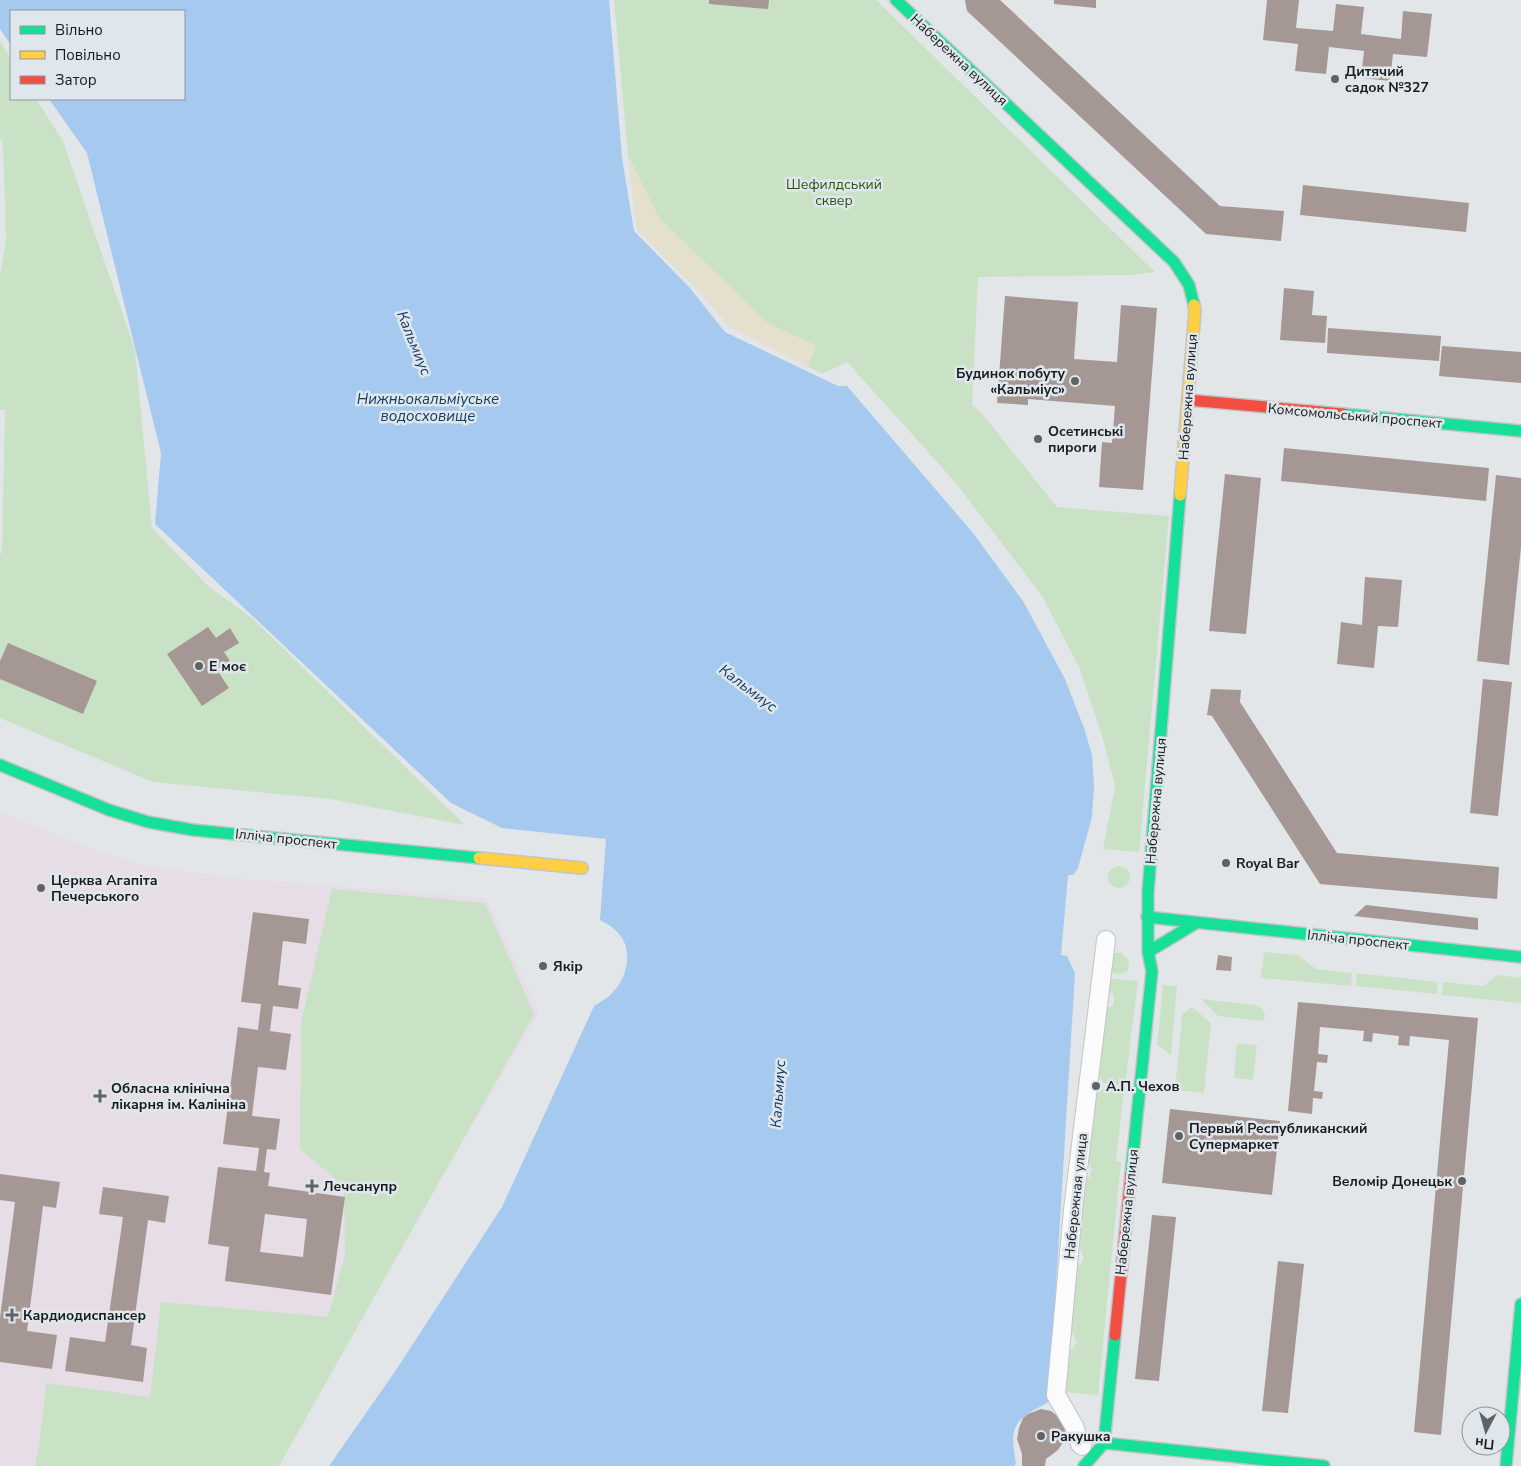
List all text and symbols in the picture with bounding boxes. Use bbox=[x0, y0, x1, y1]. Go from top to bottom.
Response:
legend bbox=[10, 10, 185, 100]
street label: Набережна вулиця bbox=[906, 10, 1012, 110]
text: Вільно bbox=[55, 20, 103, 40]
text: Повільно bbox=[55, 45, 121, 65]
place label: Дитячий садок №327 bbox=[1345, 62, 1429, 97]
text: Затор bbox=[55, 70, 97, 90]
marker: Дитячий садок №327 bbox=[1329, 73, 1341, 85]
park label: Шефилдський сквер bbox=[786, 175, 882, 210]
water label: Кальмиус bbox=[392, 308, 436, 379]
street label: Набережна вулиця bbox=[1174, 333, 1202, 461]
place label: Будинок побуту «Кальміус» bbox=[956, 364, 1065, 399]
marker: Будинок побуту «Кальміус» bbox=[1069, 375, 1081, 387]
water label: Нижньокальміуське водосховище bbox=[357, 389, 499, 426]
street label: Комсомольський проспект bbox=[1267, 399, 1444, 433]
place label: Осетинські пироги bbox=[1048, 422, 1123, 457]
marker: Осетинські пироги bbox=[1032, 433, 1044, 445]
place label: Е моє bbox=[209, 657, 246, 676]
marker: Е моє bbox=[193, 660, 205, 672]
water label: Кальмиус bbox=[715, 660, 782, 717]
street label: Набережна вулиця bbox=[1141, 737, 1171, 865]
street label: Ілліча проспект bbox=[234, 824, 339, 854]
place label: Royal Bar bbox=[1236, 854, 1300, 873]
marker: Royal Bar bbox=[1220, 857, 1232, 869]
place label: Церква Агапіта Печерського bbox=[51, 871, 158, 906]
marker: Церква Агапіта Печерського bbox=[35, 882, 47, 894]
street label: Ілліча проспект bbox=[1306, 925, 1411, 955]
place label: Якір bbox=[553, 957, 583, 976]
marker: Якір bbox=[537, 960, 549, 972]
water label: Кальмиус bbox=[766, 1059, 790, 1129]
place label: А.П. Чехов bbox=[1106, 1077, 1180, 1096]
place label: Обласна клінічна лікарня ім. Калініна bbox=[111, 1079, 246, 1114]
marker: А.П. Чехов bbox=[1090, 1080, 1102, 1092]
marker: Обласна клінічна лікарня ім. Калініна bbox=[93, 1089, 107, 1103]
place label: Первый Республиканский Супермаркет bbox=[1189, 1119, 1367, 1154]
marker: Первый Республиканский Супермаркет bbox=[1173, 1130, 1185, 1142]
street label: Набережная улица bbox=[1060, 1132, 1092, 1260]
street label: Набережна вулиця bbox=[1111, 1148, 1143, 1276]
place label: Веломір Донецьк bbox=[1332, 1172, 1452, 1191]
marker: Веломір Донецьк bbox=[1456, 1175, 1468, 1187]
place label: Лечсанупр bbox=[323, 1177, 397, 1196]
marker: Лечсанупр bbox=[305, 1179, 319, 1193]
place label: Кардиодиспансер bbox=[23, 1306, 146, 1325]
marker: Кардиодиспансер bbox=[5, 1308, 19, 1322]
north arrow bbox=[1461, 1406, 1511, 1456]
place label: Ракушка bbox=[1051, 1427, 1111, 1446]
marker: Ракушка bbox=[1035, 1430, 1047, 1442]
text: Пн bbox=[1474, 1433, 1495, 1454]

